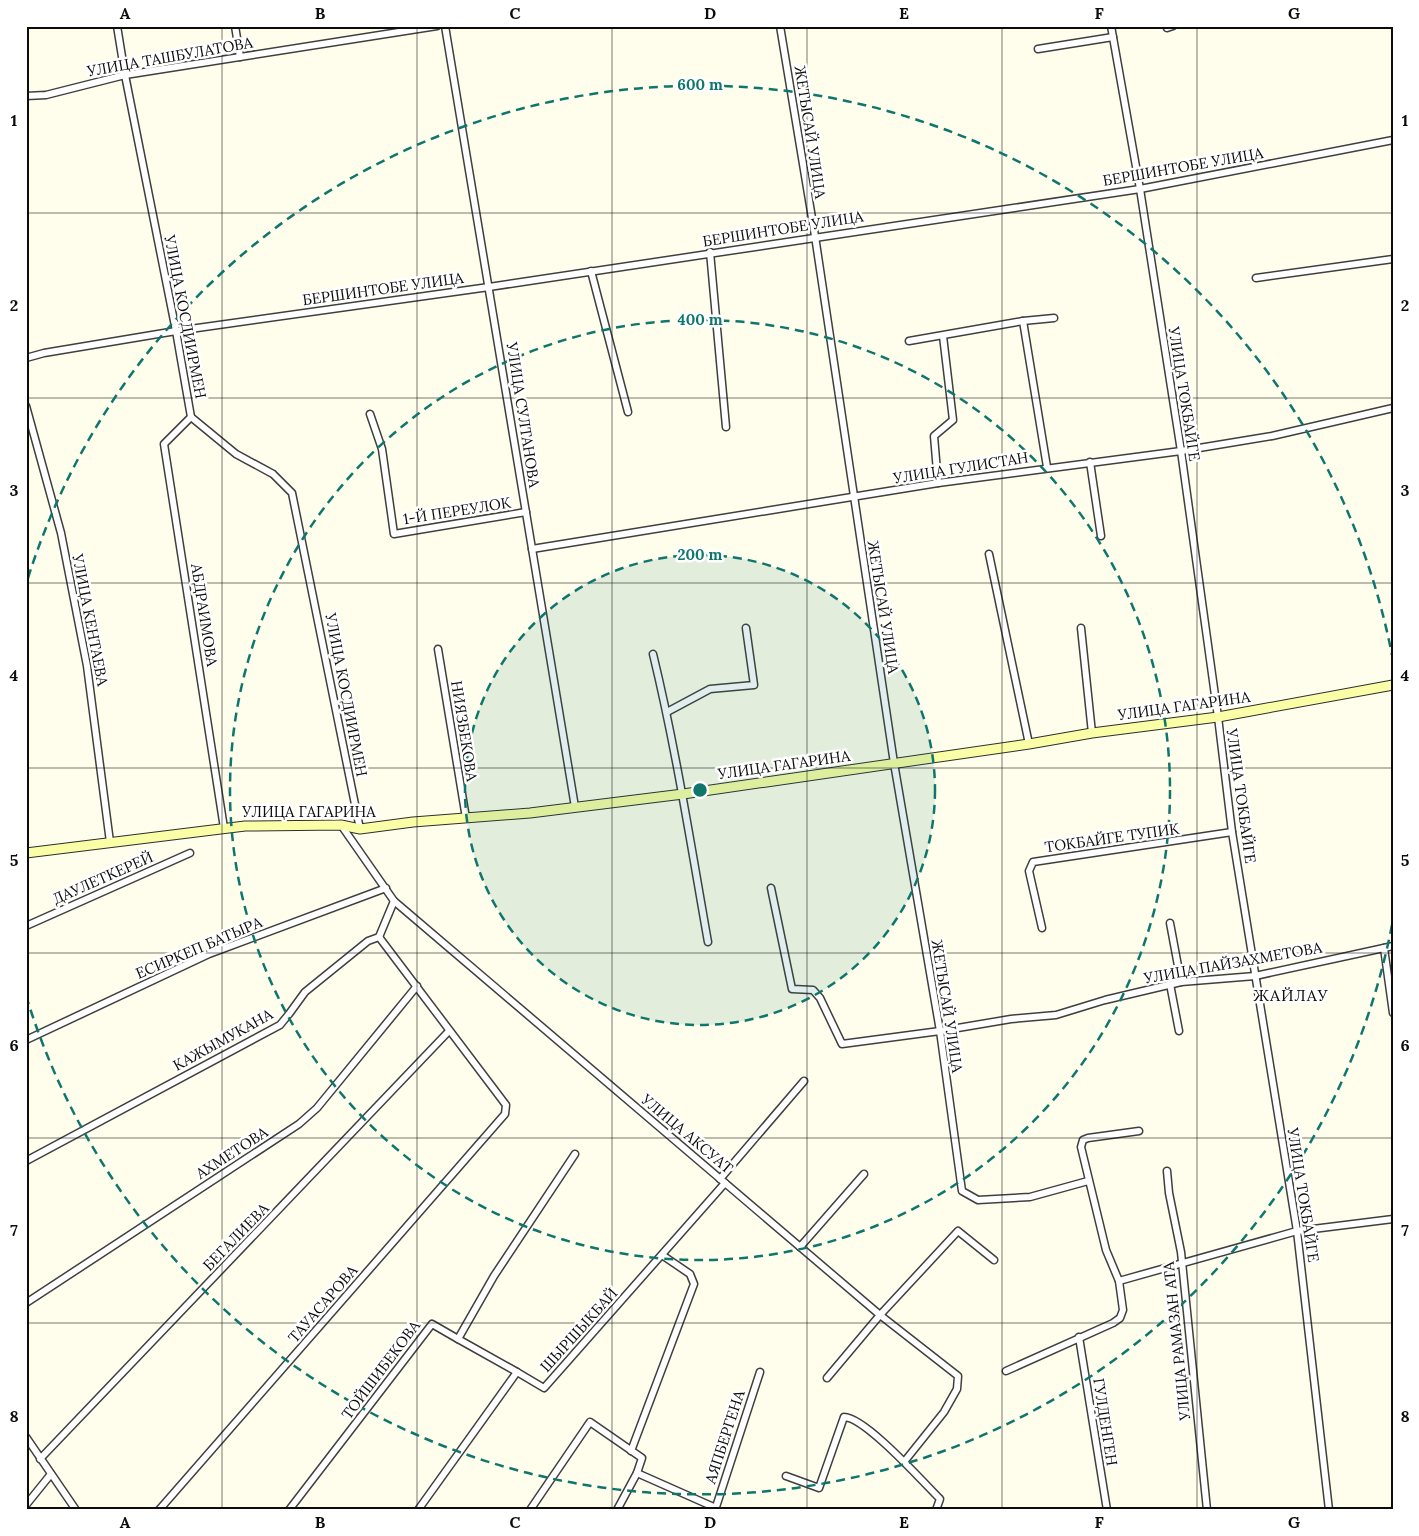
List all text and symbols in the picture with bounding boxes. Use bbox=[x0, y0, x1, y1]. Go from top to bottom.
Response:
text: A bbox=[120, 3, 131, 23]
text: B bbox=[315, 3, 326, 23]
text: C bbox=[509, 3, 521, 23]
text: D bbox=[704, 3, 716, 23]
text: E bbox=[899, 3, 909, 23]
text: F bbox=[1094, 3, 1104, 23]
text: G bbox=[1288, 3, 1300, 23]
street label: УЛИЦА ТАШБУЛАТОВА bbox=[85, 32, 255, 81]
street label: ЖЕТЫСАЙ УЛИЦА bbox=[791, 64, 830, 200]
text: 600 m bbox=[677, 75, 723, 94]
text: 1 bbox=[11, 110, 17, 130]
text: 1 bbox=[1402, 110, 1408, 130]
street label: БЕРШИНТОБЕ УЛИЦА bbox=[1101, 143, 1265, 190]
street label: БЕРШИНТОБЕ УЛИЦА bbox=[701, 206, 865, 251]
street label: УЛИЦА КОСДИИРМЕН bbox=[160, 232, 211, 400]
street label: БЕРШИНТОБЕ УЛИЦА bbox=[301, 268, 465, 309]
text: 2 bbox=[10, 295, 18, 315]
text: 2 bbox=[1401, 295, 1409, 315]
text: 400 m bbox=[677, 310, 723, 329]
street label: УЛИЦА ТОКБАЙГЕ bbox=[1164, 324, 1205, 462]
street label: УЛИЦА СУЛТАНОВА bbox=[502, 340, 544, 490]
street label: УЛИЦА ГУЛИСТАН bbox=[891, 447, 1030, 488]
text: 3 bbox=[10, 480, 19, 500]
text: 3 bbox=[1401, 480, 1410, 500]
street label: 1-Й ПЕРЕУЛОК bbox=[402, 492, 513, 528]
street label: ЖЕТЫСАЙ УЛИЦА bbox=[864, 539, 903, 675]
text: 200 m bbox=[678, 545, 723, 564]
street label: УЛИЦА КЕНТАЕВА bbox=[68, 551, 113, 688]
street label: АБДРАИМОВА bbox=[187, 561, 222, 668]
street label: УЛИЦА КОСДИИРМЕН bbox=[321, 610, 372, 778]
text: 4 bbox=[10, 665, 19, 685]
text: 4 bbox=[1401, 665, 1410, 685]
street label: НИЯЗБЕКОВА bbox=[447, 679, 482, 783]
street label: УЛИЦА ГАГАРИНА bbox=[1116, 687, 1252, 724]
street label: УЛИЦА ТОКБАЙГЕ bbox=[1222, 726, 1260, 865]
street label: УЛИЦА ГАГАРИНА bbox=[716, 746, 852, 783]
centre of rings bbox=[691, 781, 709, 799]
street label: УЛИЦА ГАГАРИНА bbox=[241, 802, 376, 821]
street label: ТОКБАЙГЕ ТУПИК bbox=[1043, 819, 1181, 856]
street label: ДАУЛЕТКЕРЕЙ bbox=[50, 847, 156, 908]
text: 5 bbox=[10, 850, 19, 870]
text: 5 bbox=[1401, 850, 1410, 870]
street label: ЕСИРКЕП БАТЫРА bbox=[133, 912, 265, 983]
street label: УЛИЦА ПАЙЗАХМЕТОВА bbox=[1142, 937, 1324, 988]
street label: ЖЕТЫСАЙ УЛИЦА bbox=[928, 938, 967, 1074]
district label: ЖАЙЛАУ bbox=[1253, 985, 1329, 1005]
street label: КАЖЫМУКАНА bbox=[170, 1004, 277, 1075]
text: 6 bbox=[9, 1035, 19, 1055]
text: 6 bbox=[1400, 1035, 1410, 1055]
street label: УЛИЦА АКСУАТ bbox=[637, 1089, 737, 1178]
street label: АХМЕТОВА bbox=[191, 1122, 272, 1184]
street label: УЛИЦА ТОКБАЙГЕ bbox=[1283, 1125, 1324, 1263]
street label: БЕГАЛИЕВА bbox=[199, 1198, 273, 1274]
text: 7 bbox=[10, 1220, 18, 1240]
text: 7 bbox=[1401, 1220, 1409, 1240]
street label: УЛИЦА РАМАЗАН АТА bbox=[1159, 1260, 1194, 1422]
street label: ТАУАСАРОВА bbox=[284, 1261, 362, 1346]
street label: ШЫРШЫКБАЙ bbox=[536, 1283, 622, 1376]
street label: ТОЙШИБЕКОВА bbox=[337, 1316, 424, 1423]
street label: ГУЛДЕНГЕН bbox=[1089, 1377, 1122, 1467]
street label: АЯПБЕРГЕНА bbox=[700, 1387, 749, 1487]
text: 8 bbox=[9, 1406, 19, 1426]
text: 8 bbox=[1400, 1406, 1410, 1426]
text: A bbox=[120, 1512, 131, 1532]
text: B bbox=[315, 1512, 326, 1532]
text: C bbox=[509, 1512, 521, 1532]
text: D bbox=[704, 1512, 716, 1532]
text: E bbox=[899, 1512, 909, 1532]
text: F bbox=[1094, 1512, 1104, 1532]
text: G bbox=[1288, 1512, 1300, 1532]

